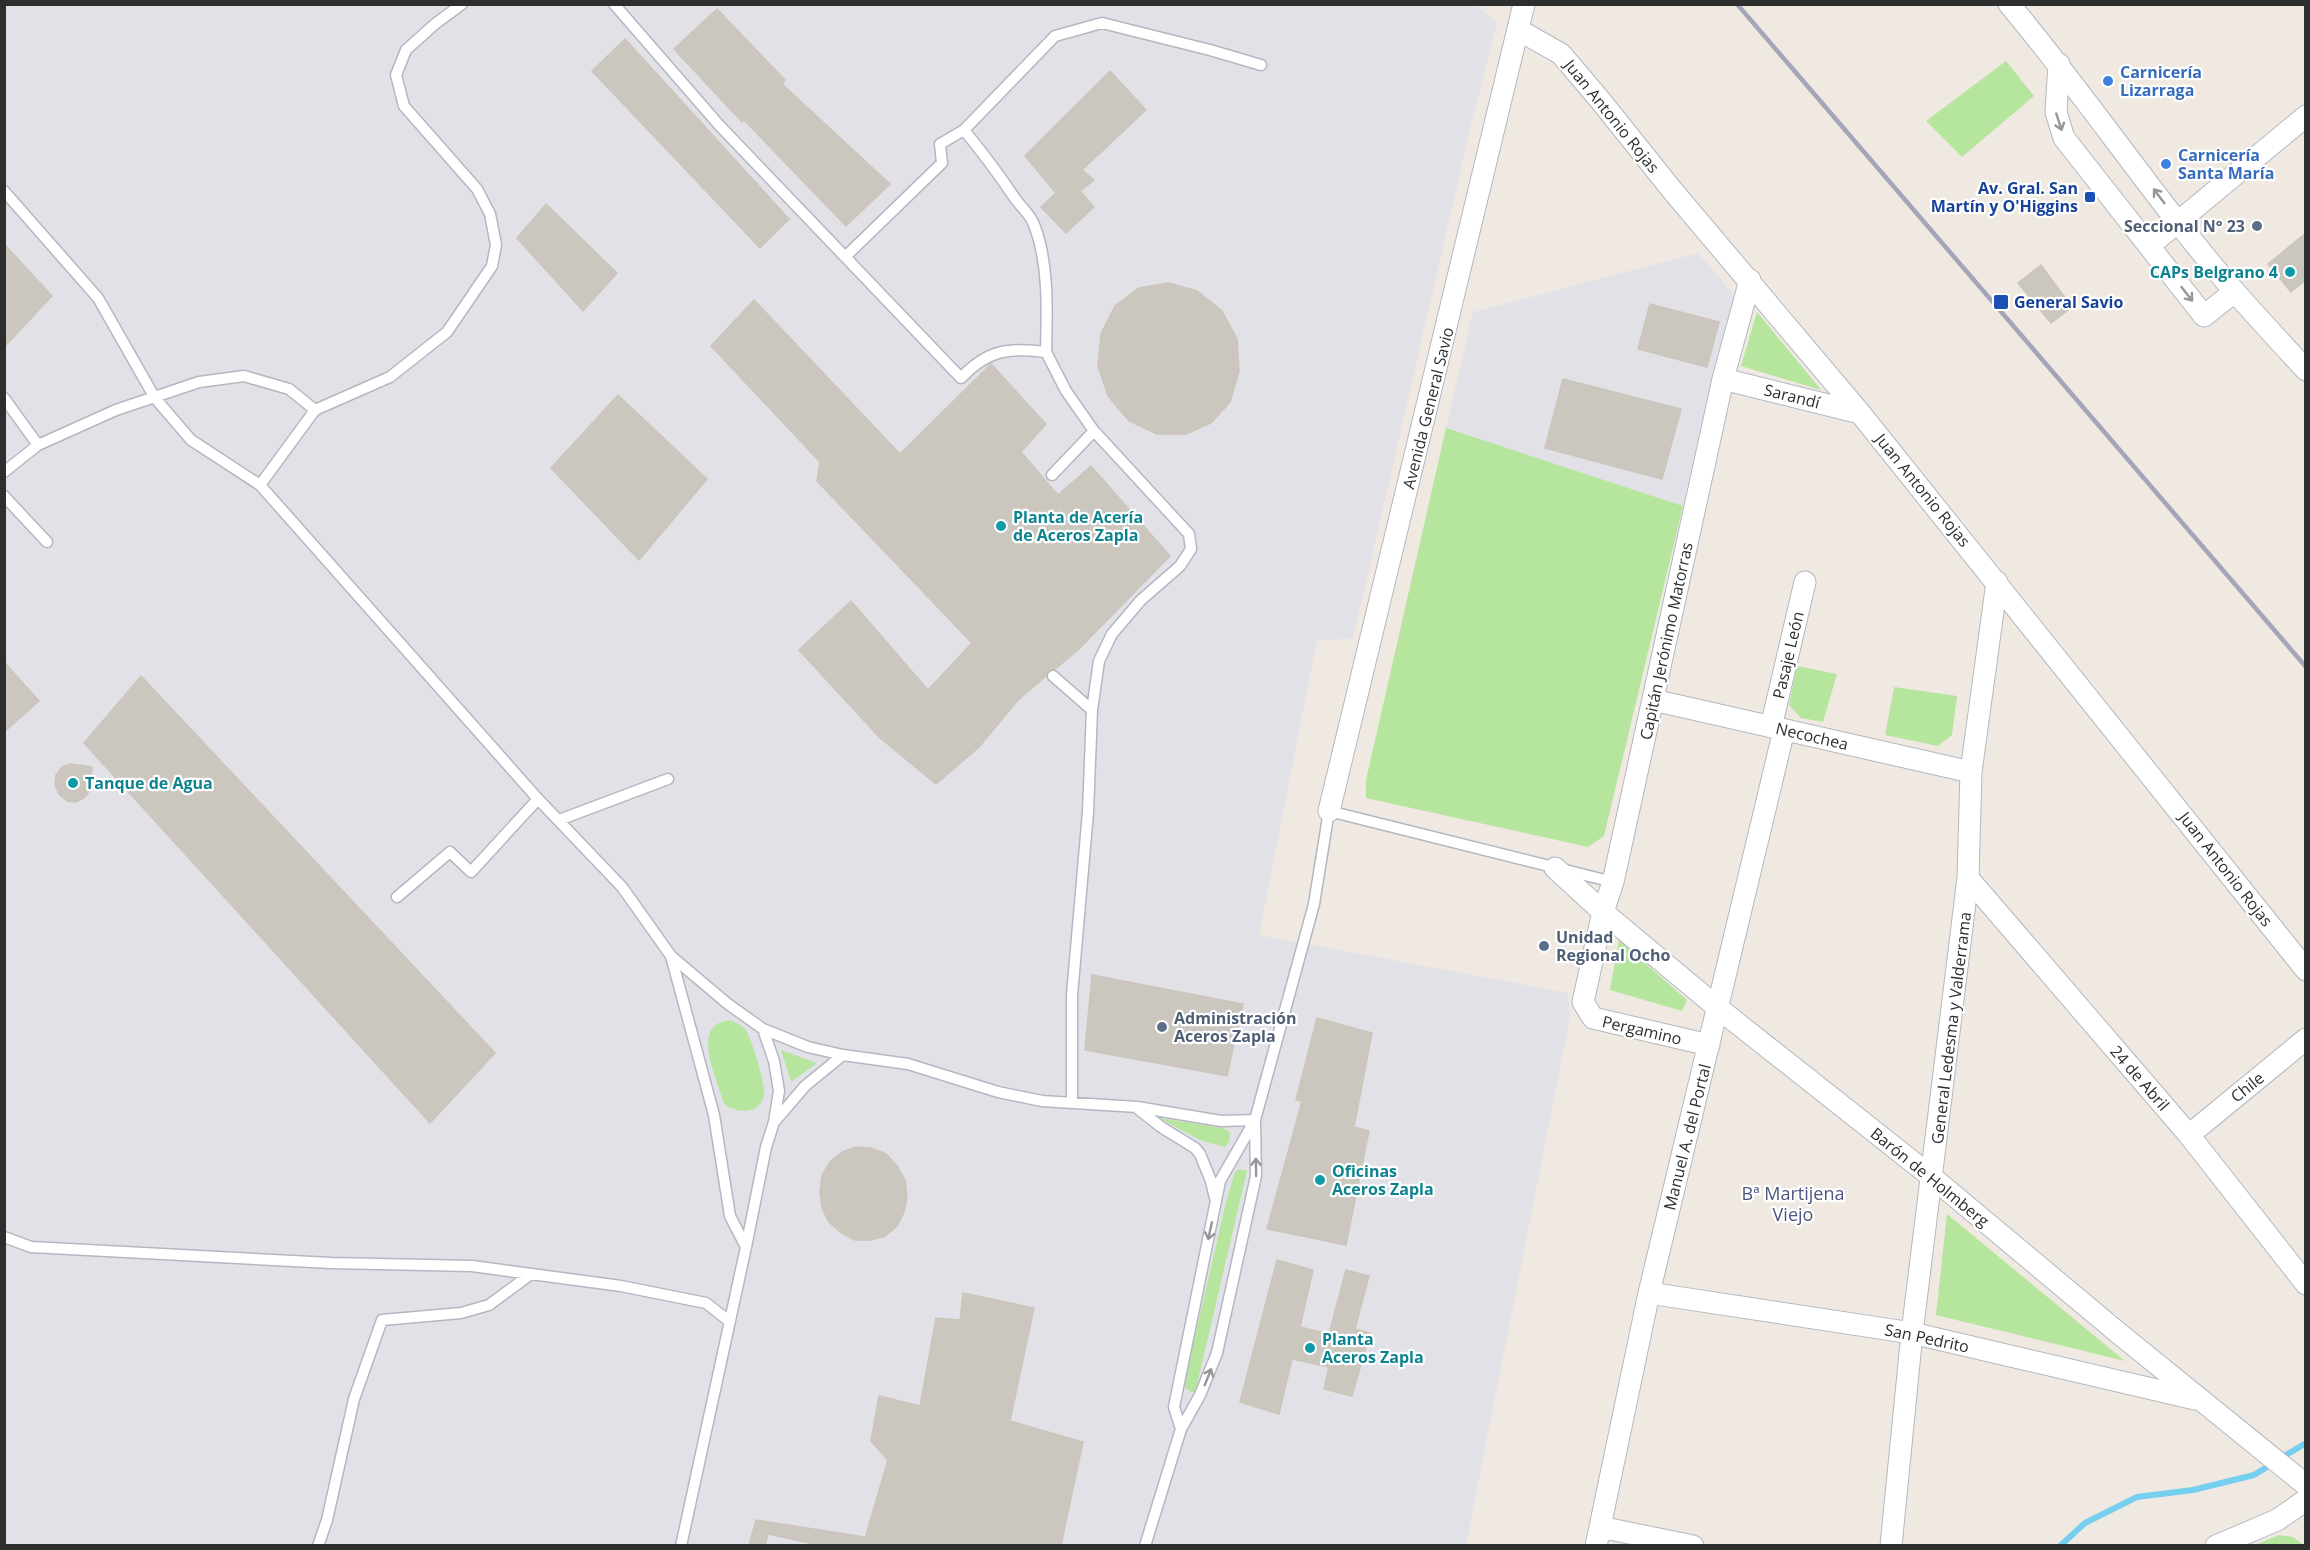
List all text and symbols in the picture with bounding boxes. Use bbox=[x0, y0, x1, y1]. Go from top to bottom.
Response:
street label: Juan Antonio Rojas bbox=[1558, 53, 1665, 177]
place label: Carnicería Lizarraga bbox=[2120, 61, 2202, 101]
marker: Carnicería Lizarraga bbox=[2101, 74, 2115, 88]
one-way arrow bbox=[2054, 112, 2065, 131]
place label: Carnicería Santa María bbox=[2178, 144, 2274, 184]
marker: Carnicería Santa María bbox=[2159, 157, 2173, 171]
place label: Av. Gral. San Martín y O'Higgins bbox=[1931, 177, 2078, 217]
one-way arrow bbox=[2153, 189, 2166, 205]
marker: Av. Gral. San Martín y O'Higgins bbox=[2083, 190, 2097, 204]
place label: Seccional N° 23 bbox=[2124, 215, 2245, 237]
marker: Seccional N° 23 bbox=[2250, 219, 2264, 233]
place label: CAPs Belgrano 4 bbox=[2150, 261, 2278, 283]
marker: CAPs Belgrano 4 bbox=[2283, 265, 2297, 279]
one-way arrow bbox=[2181, 286, 2194, 302]
place label: General Savio bbox=[2014, 291, 2123, 313]
marker: General Savio bbox=[1992, 293, 2010, 311]
street label: Avenida General Savio bbox=[1397, 325, 1459, 491]
street label: Sarandí bbox=[1762, 378, 1823, 414]
street label: Juan Antonio Rojas bbox=[1869, 427, 1976, 551]
place label: Planta de Acería de Aceros Zapla bbox=[1013, 506, 1143, 546]
marker: Planta de Acería de Aceros Zapla bbox=[994, 519, 1008, 533]
street label: Capitán Jerónimo Matorras bbox=[1634, 540, 1698, 742]
street label: Pasaje León bbox=[1767, 609, 1809, 701]
street label: Necochea bbox=[1774, 717, 1850, 755]
place label: Tanque de Agua bbox=[85, 772, 213, 794]
marker: Tanque de Agua bbox=[66, 776, 80, 790]
street label: Juan Antonio Rojas bbox=[2173, 806, 2278, 931]
street label: General Ledesma y Valderrama bbox=[1926, 911, 1976, 1145]
place label: Unidad Regional Ocho bbox=[1556, 926, 1671, 966]
marker: Unidad Regional Ocho bbox=[1537, 939, 1551, 953]
place label: Administración Aceros Zapla bbox=[1174, 1007, 1297, 1047]
street label: Pergamino bbox=[1600, 1010, 1684, 1050]
marker: Administración Aceros Zapla bbox=[1155, 1020, 1169, 1034]
street label: 24 de Abril bbox=[2105, 1041, 2175, 1115]
street label: Manuel A. del Portal bbox=[1658, 1062, 1716, 1212]
street label: Chile bbox=[2226, 1067, 2268, 1107]
street label: Barón de Holmberg bbox=[1866, 1122, 1994, 1232]
one-way arrow bbox=[1250, 1157, 1261, 1177]
place label: Oficinas Aceros Zapla bbox=[1332, 1160, 1434, 1200]
marker: Oficinas Aceros Zapla bbox=[1313, 1173, 1327, 1187]
district label: Bª Martijena Viejo bbox=[1742, 1181, 1844, 1226]
one-way arrow bbox=[1204, 1221, 1215, 1240]
street label: San Pedrito bbox=[1883, 1318, 1971, 1358]
place label: Planta Aceros Zapla bbox=[1322, 1328, 1424, 1368]
marker: Planta Aceros Zapla bbox=[1303, 1341, 1317, 1355]
one-way arrow bbox=[1203, 1368, 1214, 1387]

